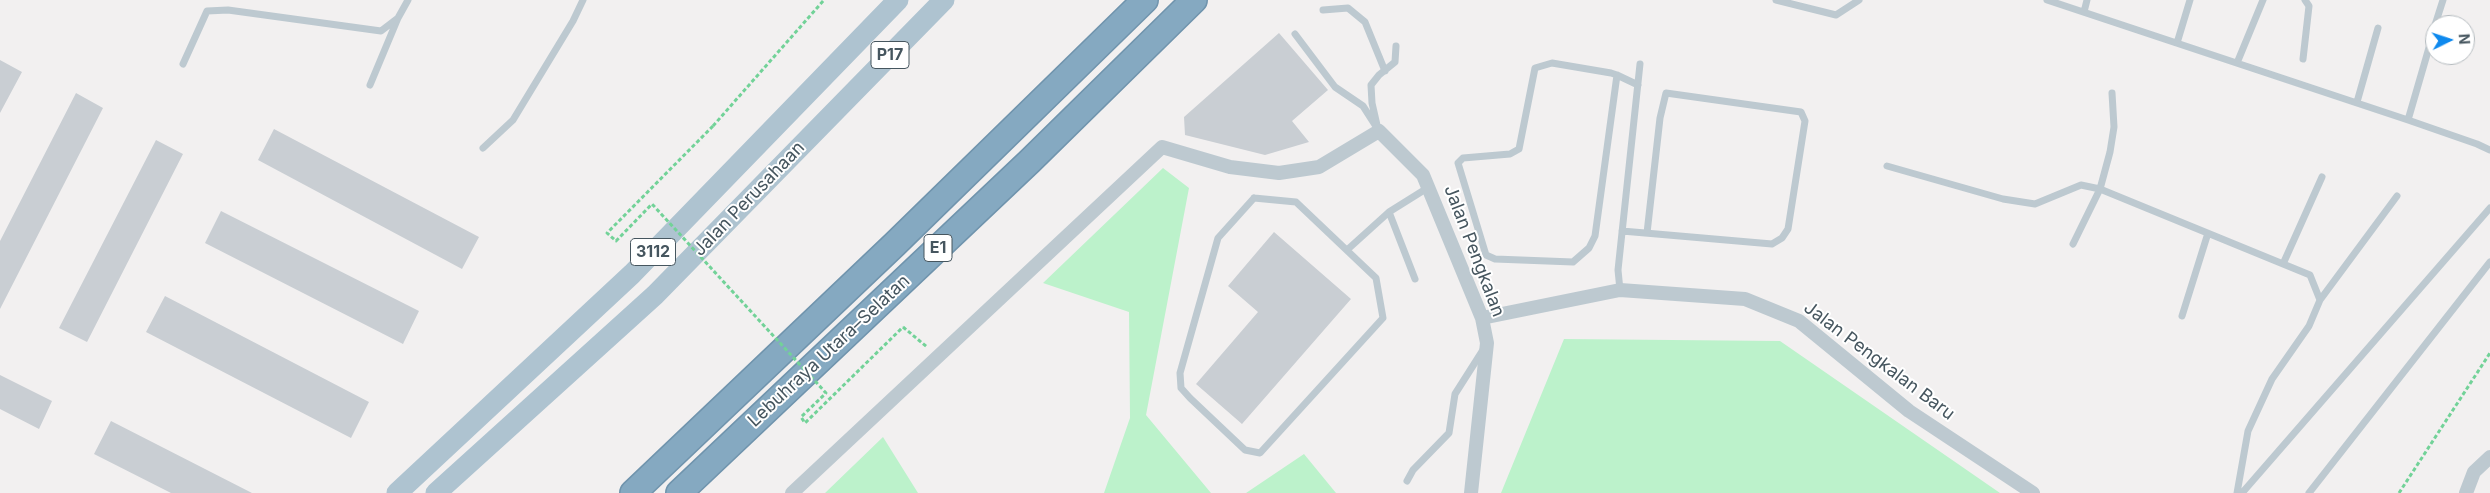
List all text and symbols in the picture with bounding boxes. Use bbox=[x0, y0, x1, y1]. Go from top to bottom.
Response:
north arrow bbox=[2425, 15, 2475, 65]
text: N bbox=[2456, 33, 2473, 45]
road number: P17 bbox=[871, 42, 909, 68]
street label: Jalan Perusahaan bbox=[689, 137, 809, 261]
street label: Jalan Pengkalan bbox=[1439, 182, 1509, 320]
road number: E1 bbox=[924, 234, 952, 262]
road number: 3112 bbox=[630, 238, 676, 266]
street label: Lebuhraya Utara–Selatan bbox=[744, 270, 914, 432]
street label: Jalan Pengkalan Baru bbox=[1799, 297, 1959, 425]

